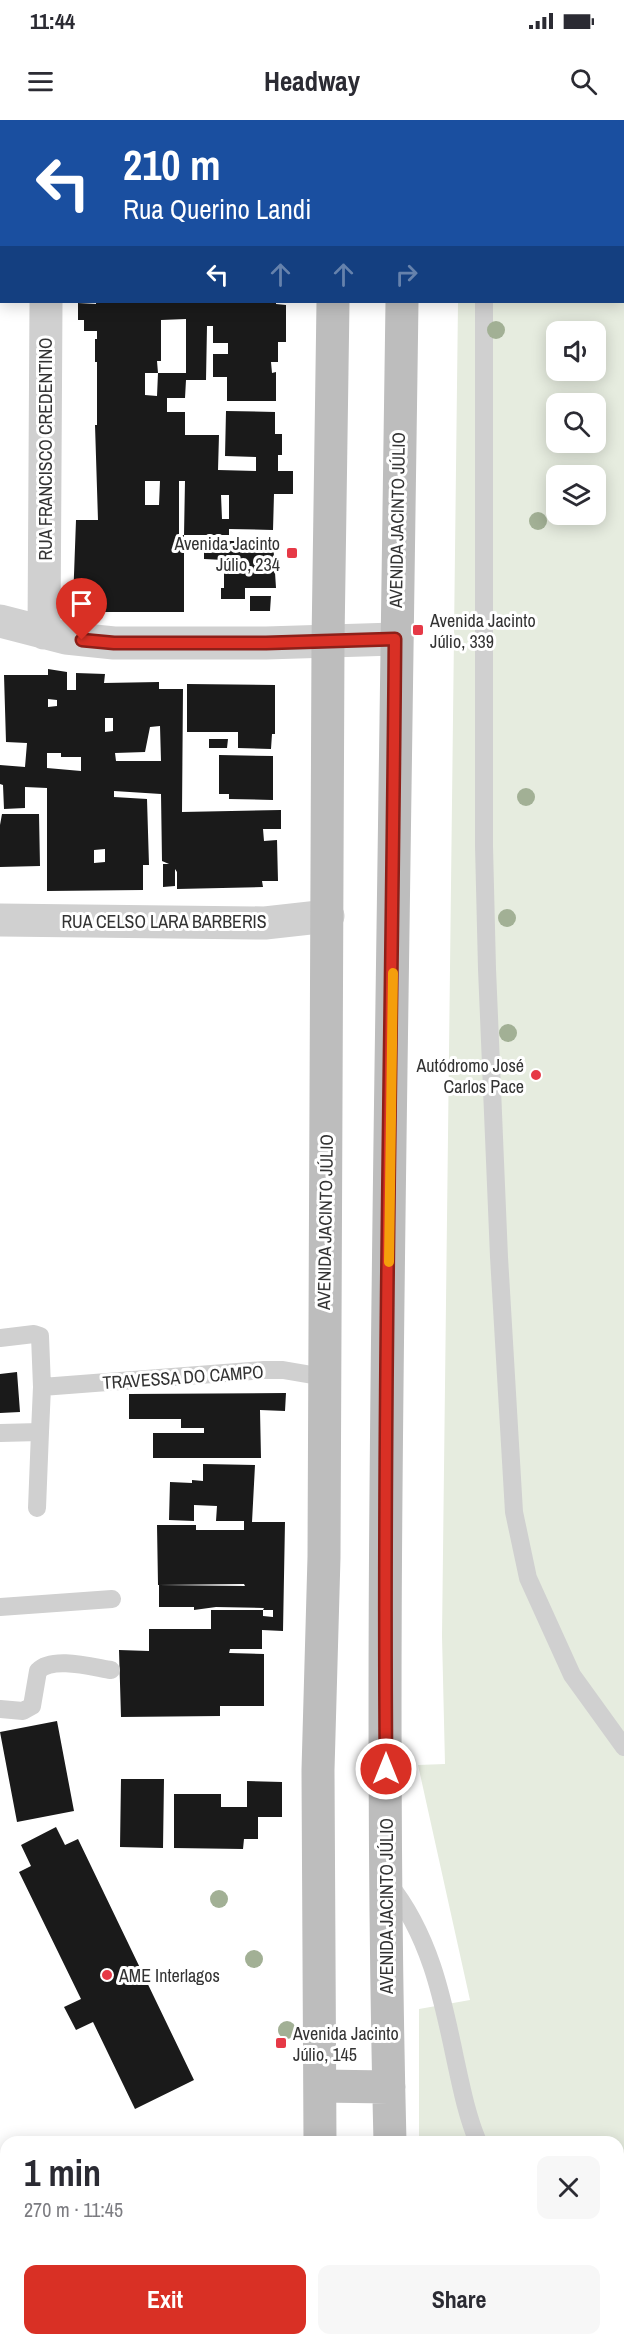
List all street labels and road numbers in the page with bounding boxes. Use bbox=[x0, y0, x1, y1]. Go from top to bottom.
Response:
street label: RUA FRANCISCO CREDENTINO bbox=[33, 337, 58, 561]
street label: AVENIDA JACINTO JÚLIO bbox=[383, 432, 411, 609]
street label: RUA CELSO LARA BARBERIS bbox=[61, 909, 267, 934]
street label: AVENIDA JACINTO JÚLIO bbox=[311, 1134, 339, 1311]
street label: TRAVESSA DO CAMPO bbox=[102, 1359, 264, 1395]
street label: AVENIDA JACINTO JÚLIO bbox=[374, 1818, 399, 1995]

